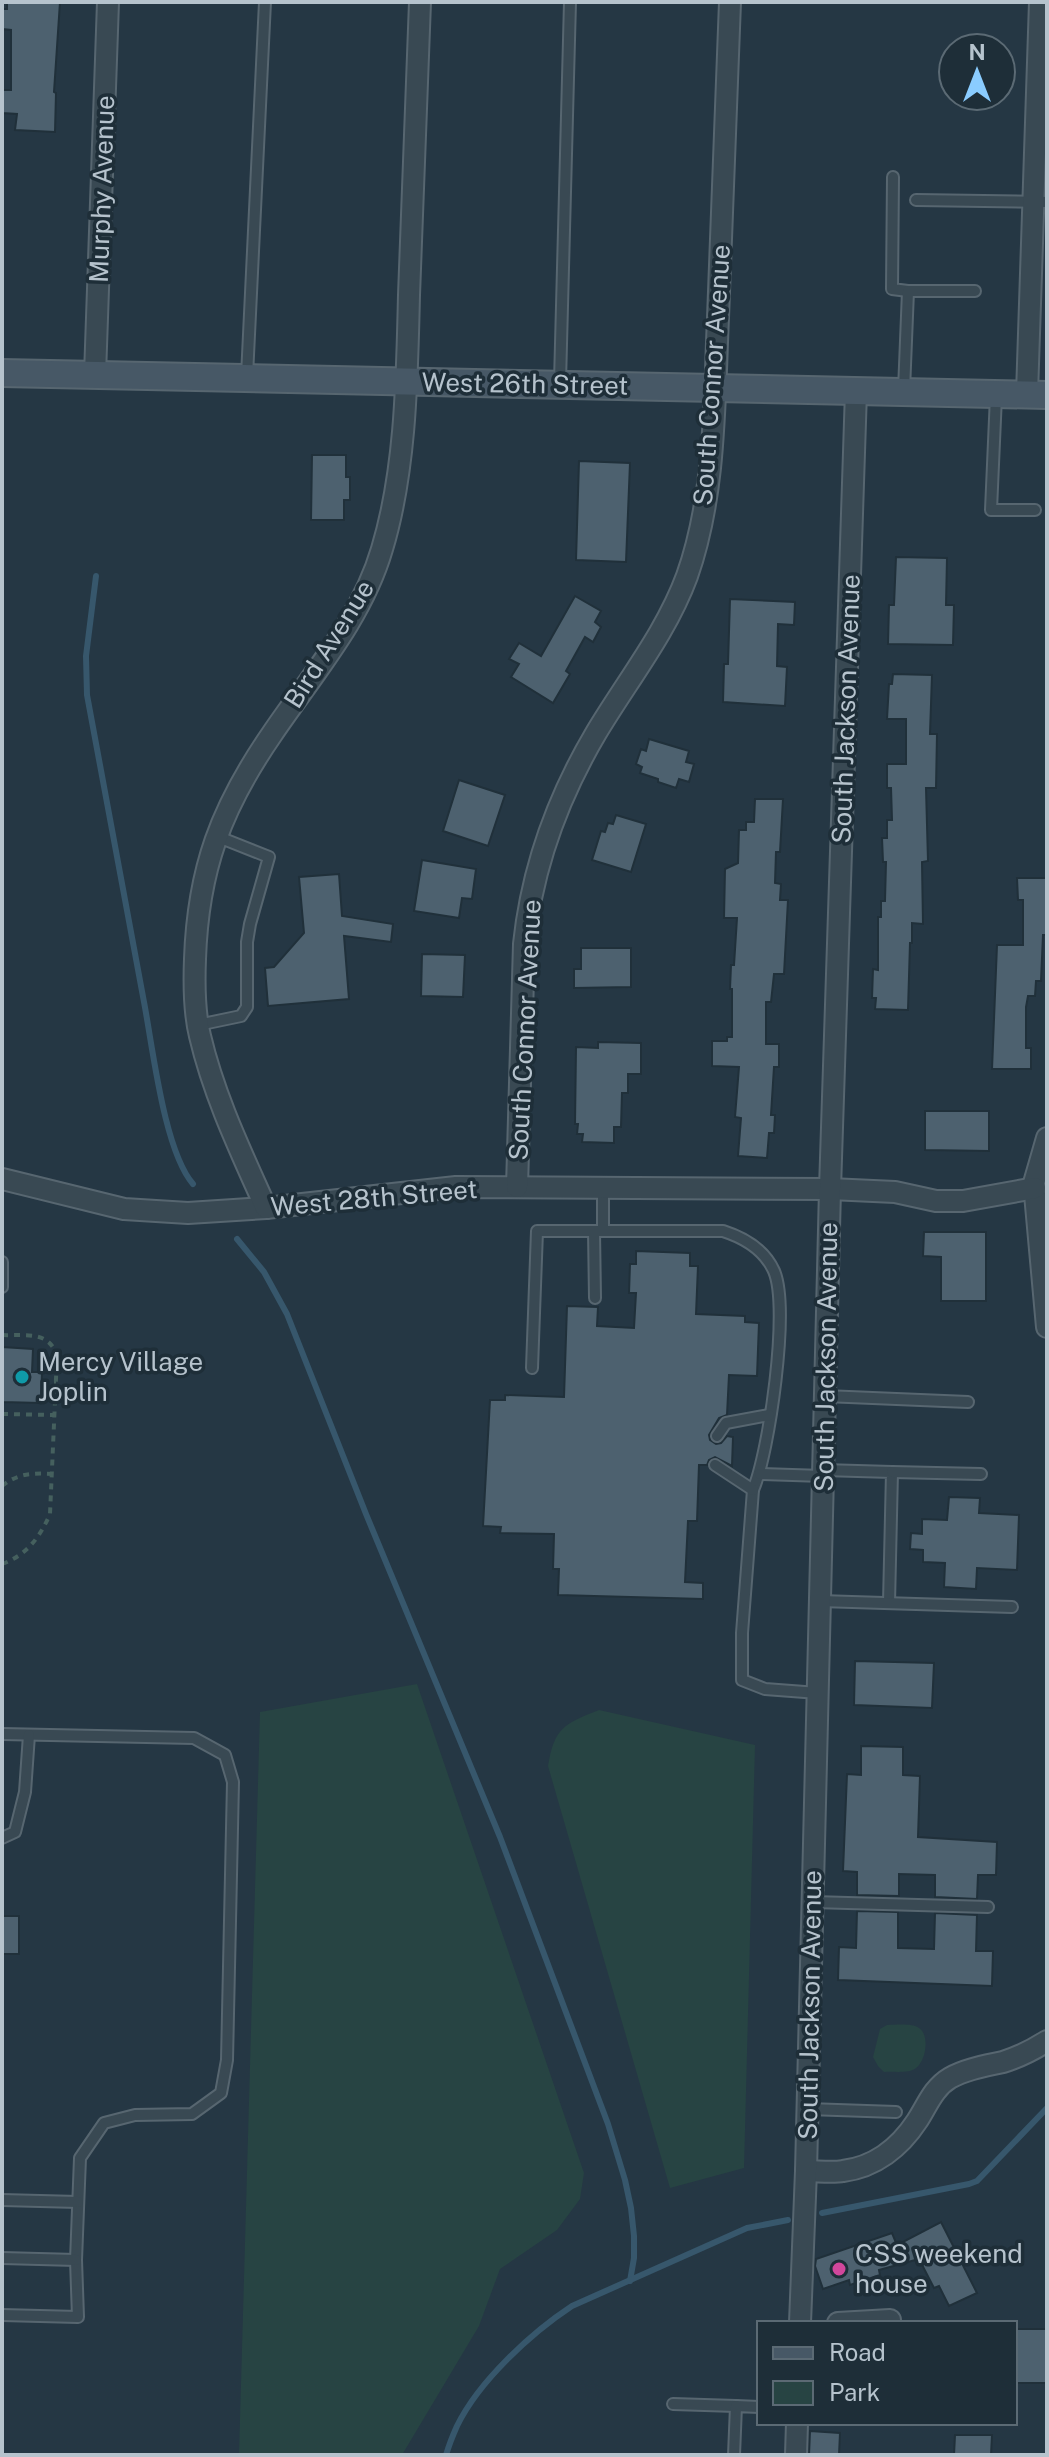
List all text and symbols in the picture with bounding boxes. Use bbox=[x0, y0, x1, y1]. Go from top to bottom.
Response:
north arrow bbox=[937, 32, 1017, 112]
text: N bbox=[968, 39, 986, 65]
street label: Murphy Avenue bbox=[83, 95, 120, 283]
street label: South Connor Avenue bbox=[687, 243, 736, 507]
street label: West 26th Street bbox=[421, 366, 629, 401]
street label: Bird Avenue bbox=[277, 574, 380, 713]
street label: South Jackson Avenue bbox=[825, 574, 866, 844]
street label: South Connor Avenue bbox=[502, 899, 547, 1161]
street label: West 28th Street bbox=[269, 1173, 479, 1222]
street label: South Jackson Avenue bbox=[808, 1222, 843, 1492]
place label: Mercy Village Joplin bbox=[38, 1346, 203, 1407]
marker: Mercy Village Joplin bbox=[13, 1368, 31, 1386]
street label: South Jackson Avenue bbox=[792, 1870, 827, 2140]
place label: CSS weekend house bbox=[855, 2238, 1023, 2299]
marker: CSS weekend house bbox=[830, 2260, 848, 2278]
legend bbox=[757, 2321, 1017, 2425]
text: Road bbox=[829, 2338, 886, 2366]
text: Park bbox=[829, 2378, 880, 2406]

